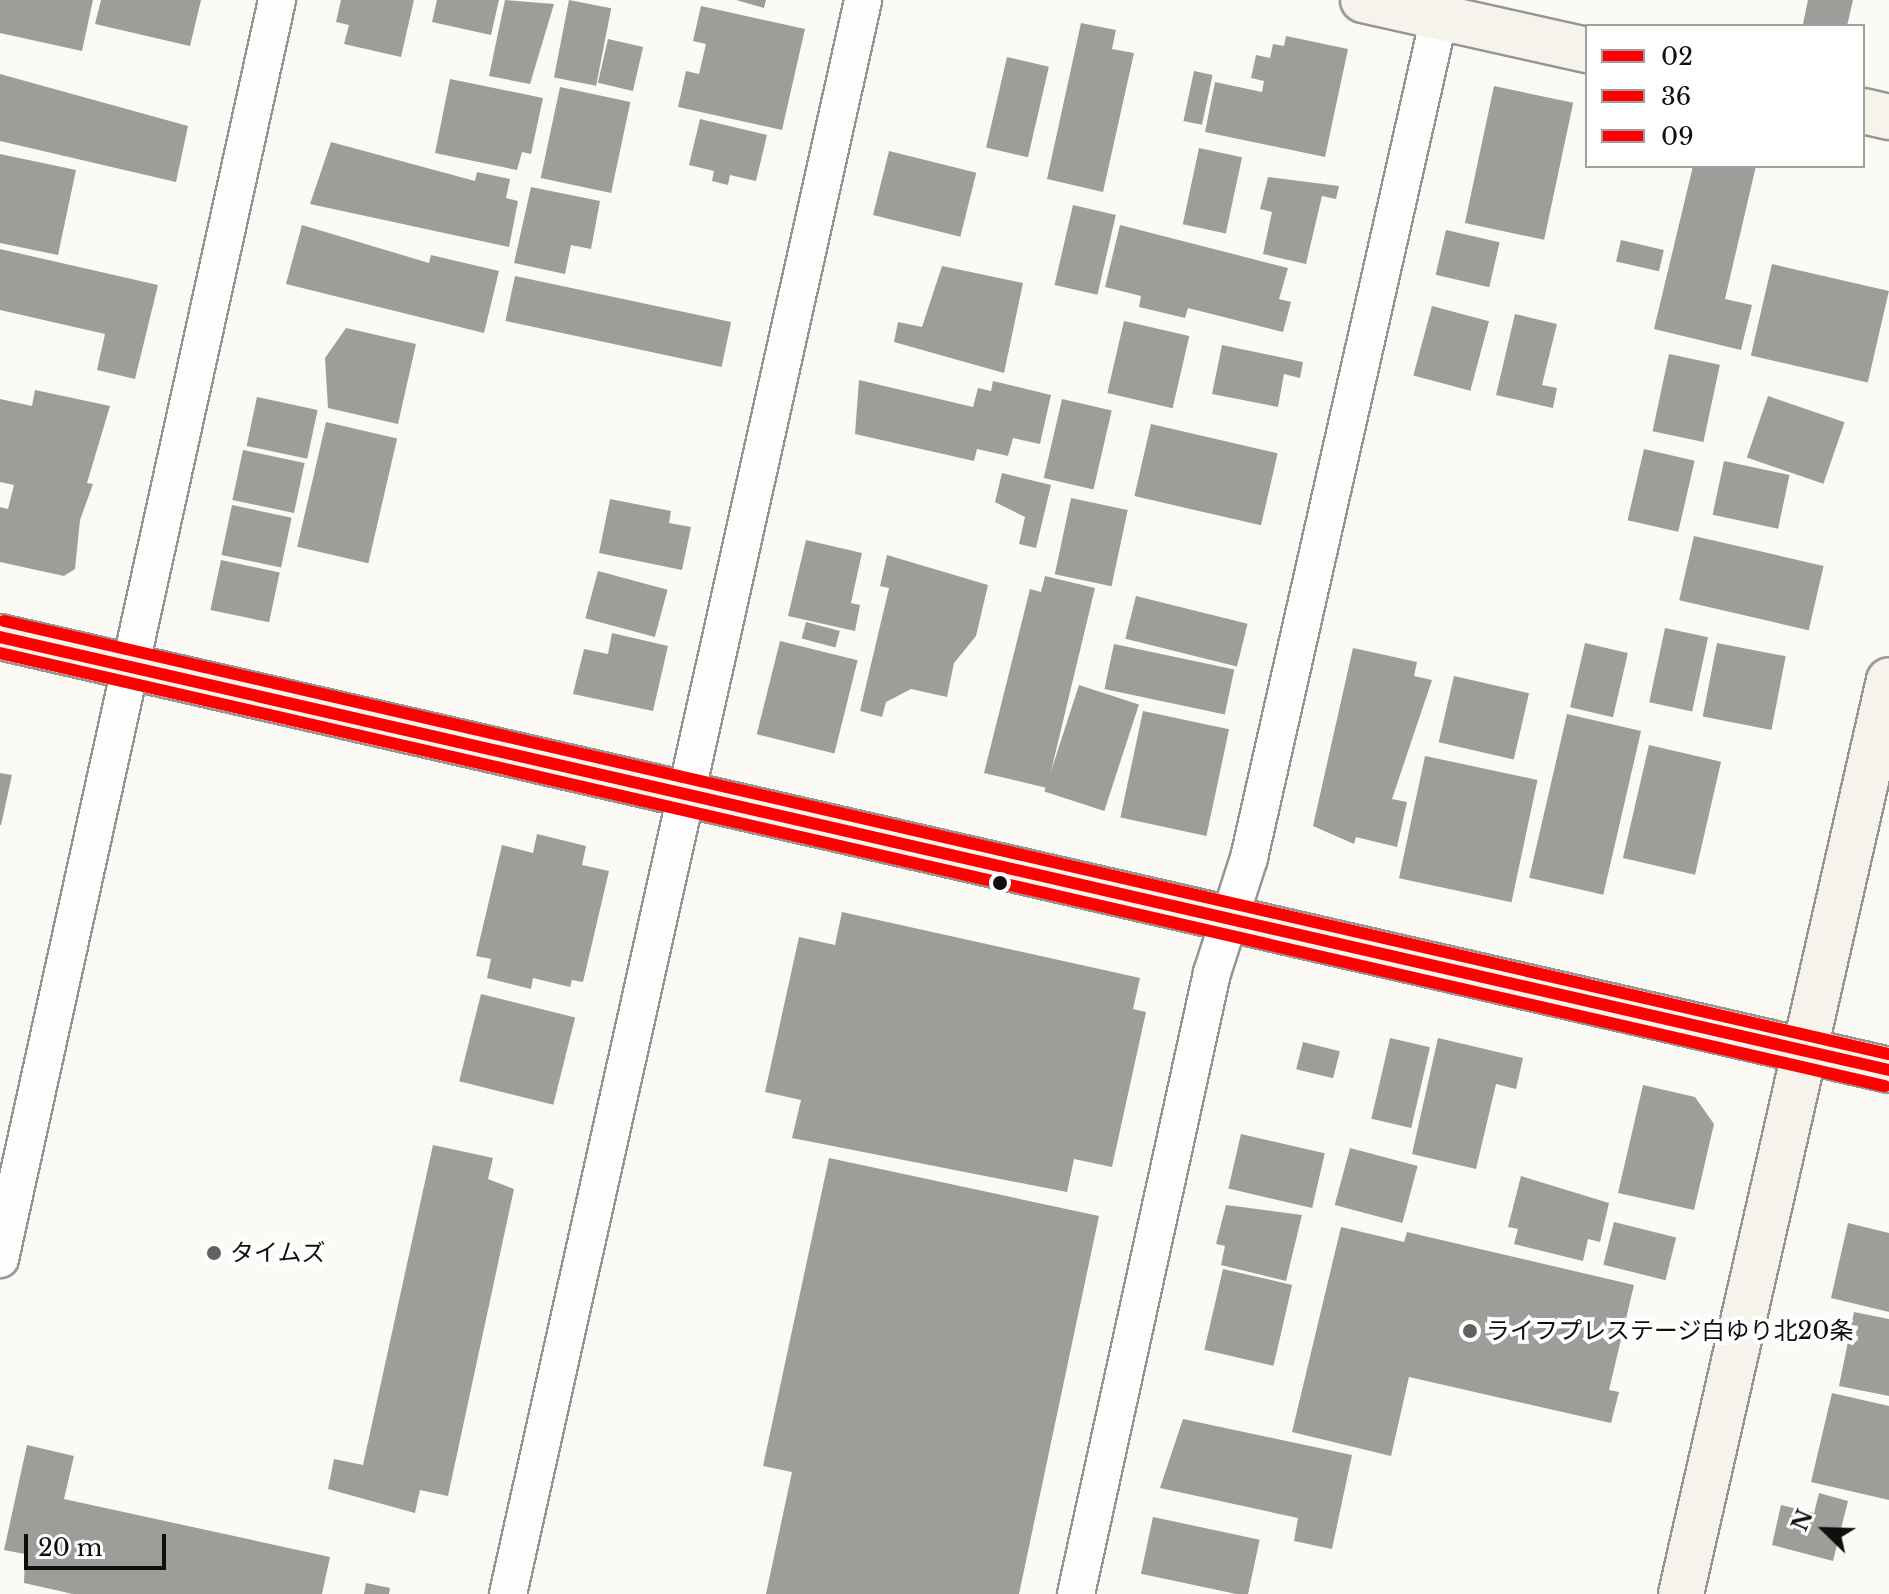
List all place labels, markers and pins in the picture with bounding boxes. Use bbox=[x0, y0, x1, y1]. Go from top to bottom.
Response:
unlabelled marker bbox=[992, 875, 1008, 891]
place label: タイムズ bbox=[230, 1239, 326, 1267]
marker: タイムズ bbox=[205, 1244, 223, 1262]
place label: ライフプレステージ白ゆり北20条 bbox=[1486, 1317, 1854, 1345]
marker: ライフプレステージ白ゆり北20条 bbox=[1461, 1322, 1479, 1340]

